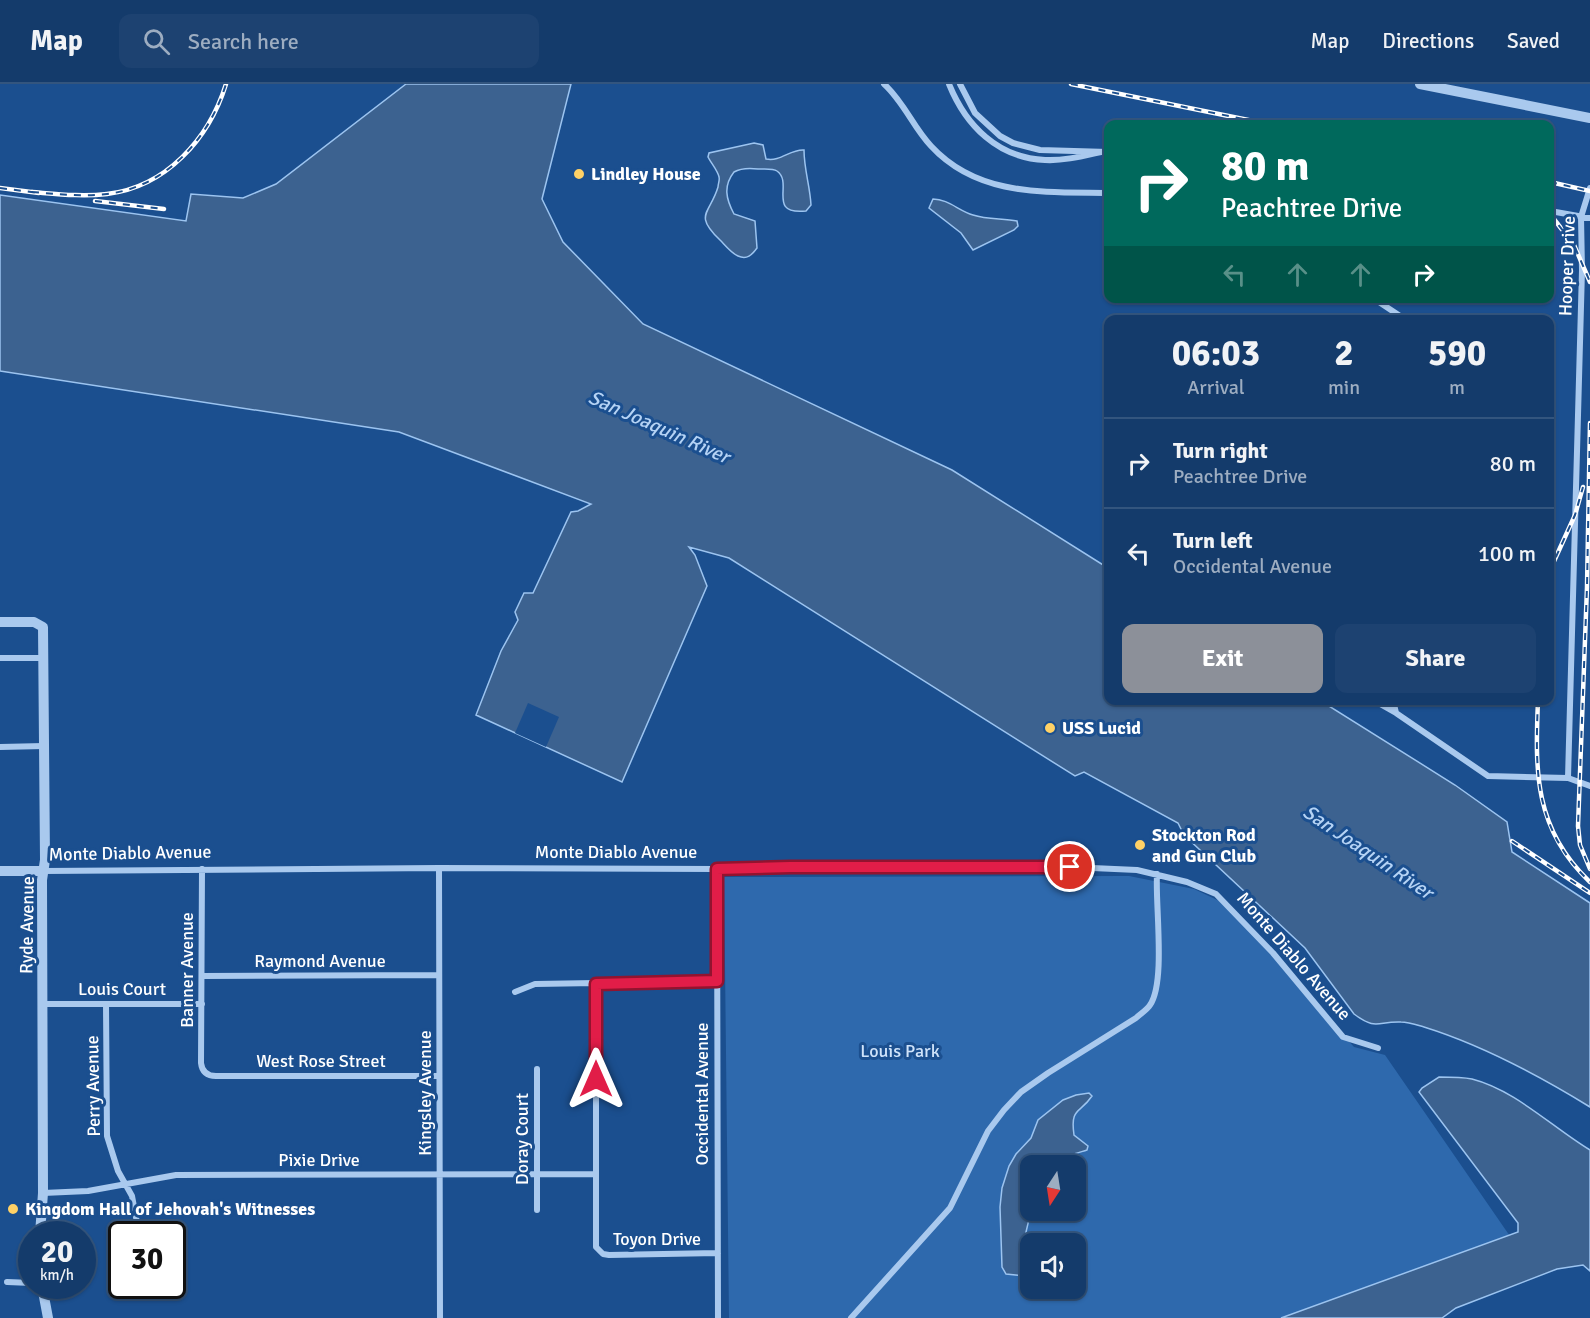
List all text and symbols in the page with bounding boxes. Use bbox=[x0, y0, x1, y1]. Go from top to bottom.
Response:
search box bbox=[119, 14, 539, 68]
text: Map bbox=[30, 24, 83, 58]
icon: search bbox=[140, 25, 173, 58]
text: Search here bbox=[188, 28, 299, 55]
text: Map bbox=[1311, 28, 1349, 54]
text: Directions bbox=[1382, 28, 1474, 54]
text: Saved bbox=[1507, 28, 1560, 54]
text: 80 m bbox=[1221, 141, 1310, 192]
icon: right bbox=[1122, 144, 1200, 222]
place label: Lindley House bbox=[591, 163, 701, 185]
marker: Lindley House bbox=[572, 167, 586, 181]
text: Peachtree Drive bbox=[1221, 192, 1402, 225]
street label: Hooper Drive bbox=[1554, 216, 1580, 316]
icon: left bbox=[1218, 258, 1251, 291]
icon: ahead bbox=[1281, 258, 1314, 291]
icon: ahead bbox=[1344, 258, 1377, 291]
icon: right bbox=[1407, 258, 1440, 291]
text: 06:03 bbox=[1172, 331, 1260, 376]
text: 2 bbox=[1334, 331, 1354, 376]
text: 590 bbox=[1428, 331, 1486, 376]
text: Arrival bbox=[1187, 375, 1245, 400]
text: min bbox=[1328, 375, 1360, 400]
text: m bbox=[1449, 375, 1465, 400]
water label: San Joaquin River bbox=[585, 385, 736, 470]
text: Turn right bbox=[1173, 437, 1268, 464]
icon: right bbox=[1122, 447, 1155, 480]
text: 80 m bbox=[1490, 450, 1536, 477]
text: Peachtree Drive bbox=[1173, 464, 1307, 489]
text: Turn left bbox=[1173, 527, 1253, 554]
icon: left bbox=[1122, 537, 1155, 570]
text: 100 m bbox=[1478, 540, 1536, 567]
text: Occidental Avenue bbox=[1173, 554, 1332, 579]
button: Exit bbox=[1122, 624, 1323, 693]
button: Share bbox=[1335, 624, 1536, 693]
place label: USS Lucid bbox=[1062, 717, 1141, 739]
marker: USS Lucid bbox=[1043, 721, 1057, 735]
water label: San Joaquin River bbox=[1298, 799, 1440, 906]
place label: Stockton Rod and Gun Club bbox=[1152, 824, 1256, 867]
marker: Stockton Rod and Gun Club bbox=[1133, 838, 1147, 852]
street label: Monte Diablo Avenue bbox=[48, 841, 212, 865]
street label: Monte Diablo Avenue bbox=[535, 841, 697, 863]
pin bbox=[1044, 841, 1095, 892]
icon: arrive bbox=[1053, 850, 1086, 883]
street label: Ryde Avenue bbox=[15, 876, 39, 974]
street label: Monte Diablo Avenue bbox=[1232, 887, 1356, 1025]
street label: Banner Avenue bbox=[176, 912, 198, 1028]
street label: Raymond Avenue bbox=[254, 950, 386, 972]
street label: Louis Court bbox=[78, 978, 166, 1000]
street label: Occidental Avenue bbox=[691, 1022, 713, 1166]
street label: Kingsley Avenue bbox=[414, 1030, 436, 1156]
street label: Perry Avenue bbox=[81, 1035, 105, 1137]
park label: Louis Park bbox=[860, 1040, 940, 1062]
position arrow bbox=[564, 1047, 628, 1111]
street label: West Rose Street bbox=[256, 1050, 386, 1072]
street label: Doray Court bbox=[511, 1093, 533, 1185]
street label: Pixie Drive bbox=[278, 1149, 360, 1171]
north arrow bbox=[1020, 1155, 1086, 1221]
map controls bbox=[1020, 1155, 1086, 1299]
place label: Kingdom Hall of Jehovah's Witnesses bbox=[25, 1198, 315, 1220]
marker: Kingdom Hall of Jehovah's Witnesses bbox=[6, 1202, 20, 1216]
speed limit sign: 30 bbox=[108, 1221, 186, 1299]
street label: Toyon Drive bbox=[613, 1228, 701, 1250]
button: sound bbox=[1020, 1233, 1086, 1299]
text: 20 bbox=[41, 1234, 73, 1271]
text: km/h bbox=[40, 1266, 74, 1284]

